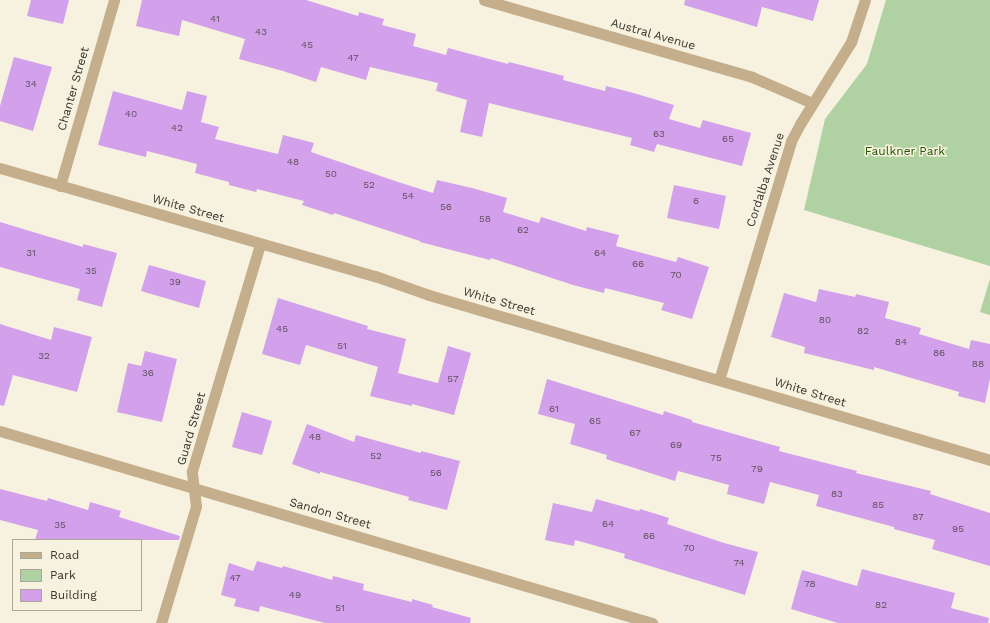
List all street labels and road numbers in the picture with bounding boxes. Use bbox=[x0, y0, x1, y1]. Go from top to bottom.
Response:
street label: Austral Avenue bbox=[609, 16, 697, 54]
street label: Chanter Street bbox=[55, 45, 93, 133]
street label: Cordalba Avenue bbox=[744, 131, 788, 229]
street label: White Street bbox=[150, 192, 226, 226]
street label: White Street bbox=[461, 285, 537, 319]
street label: White Street bbox=[772, 375, 848, 411]
street label: Guard Street bbox=[175, 391, 209, 467]
street label: Sandon Street bbox=[288, 495, 372, 533]

